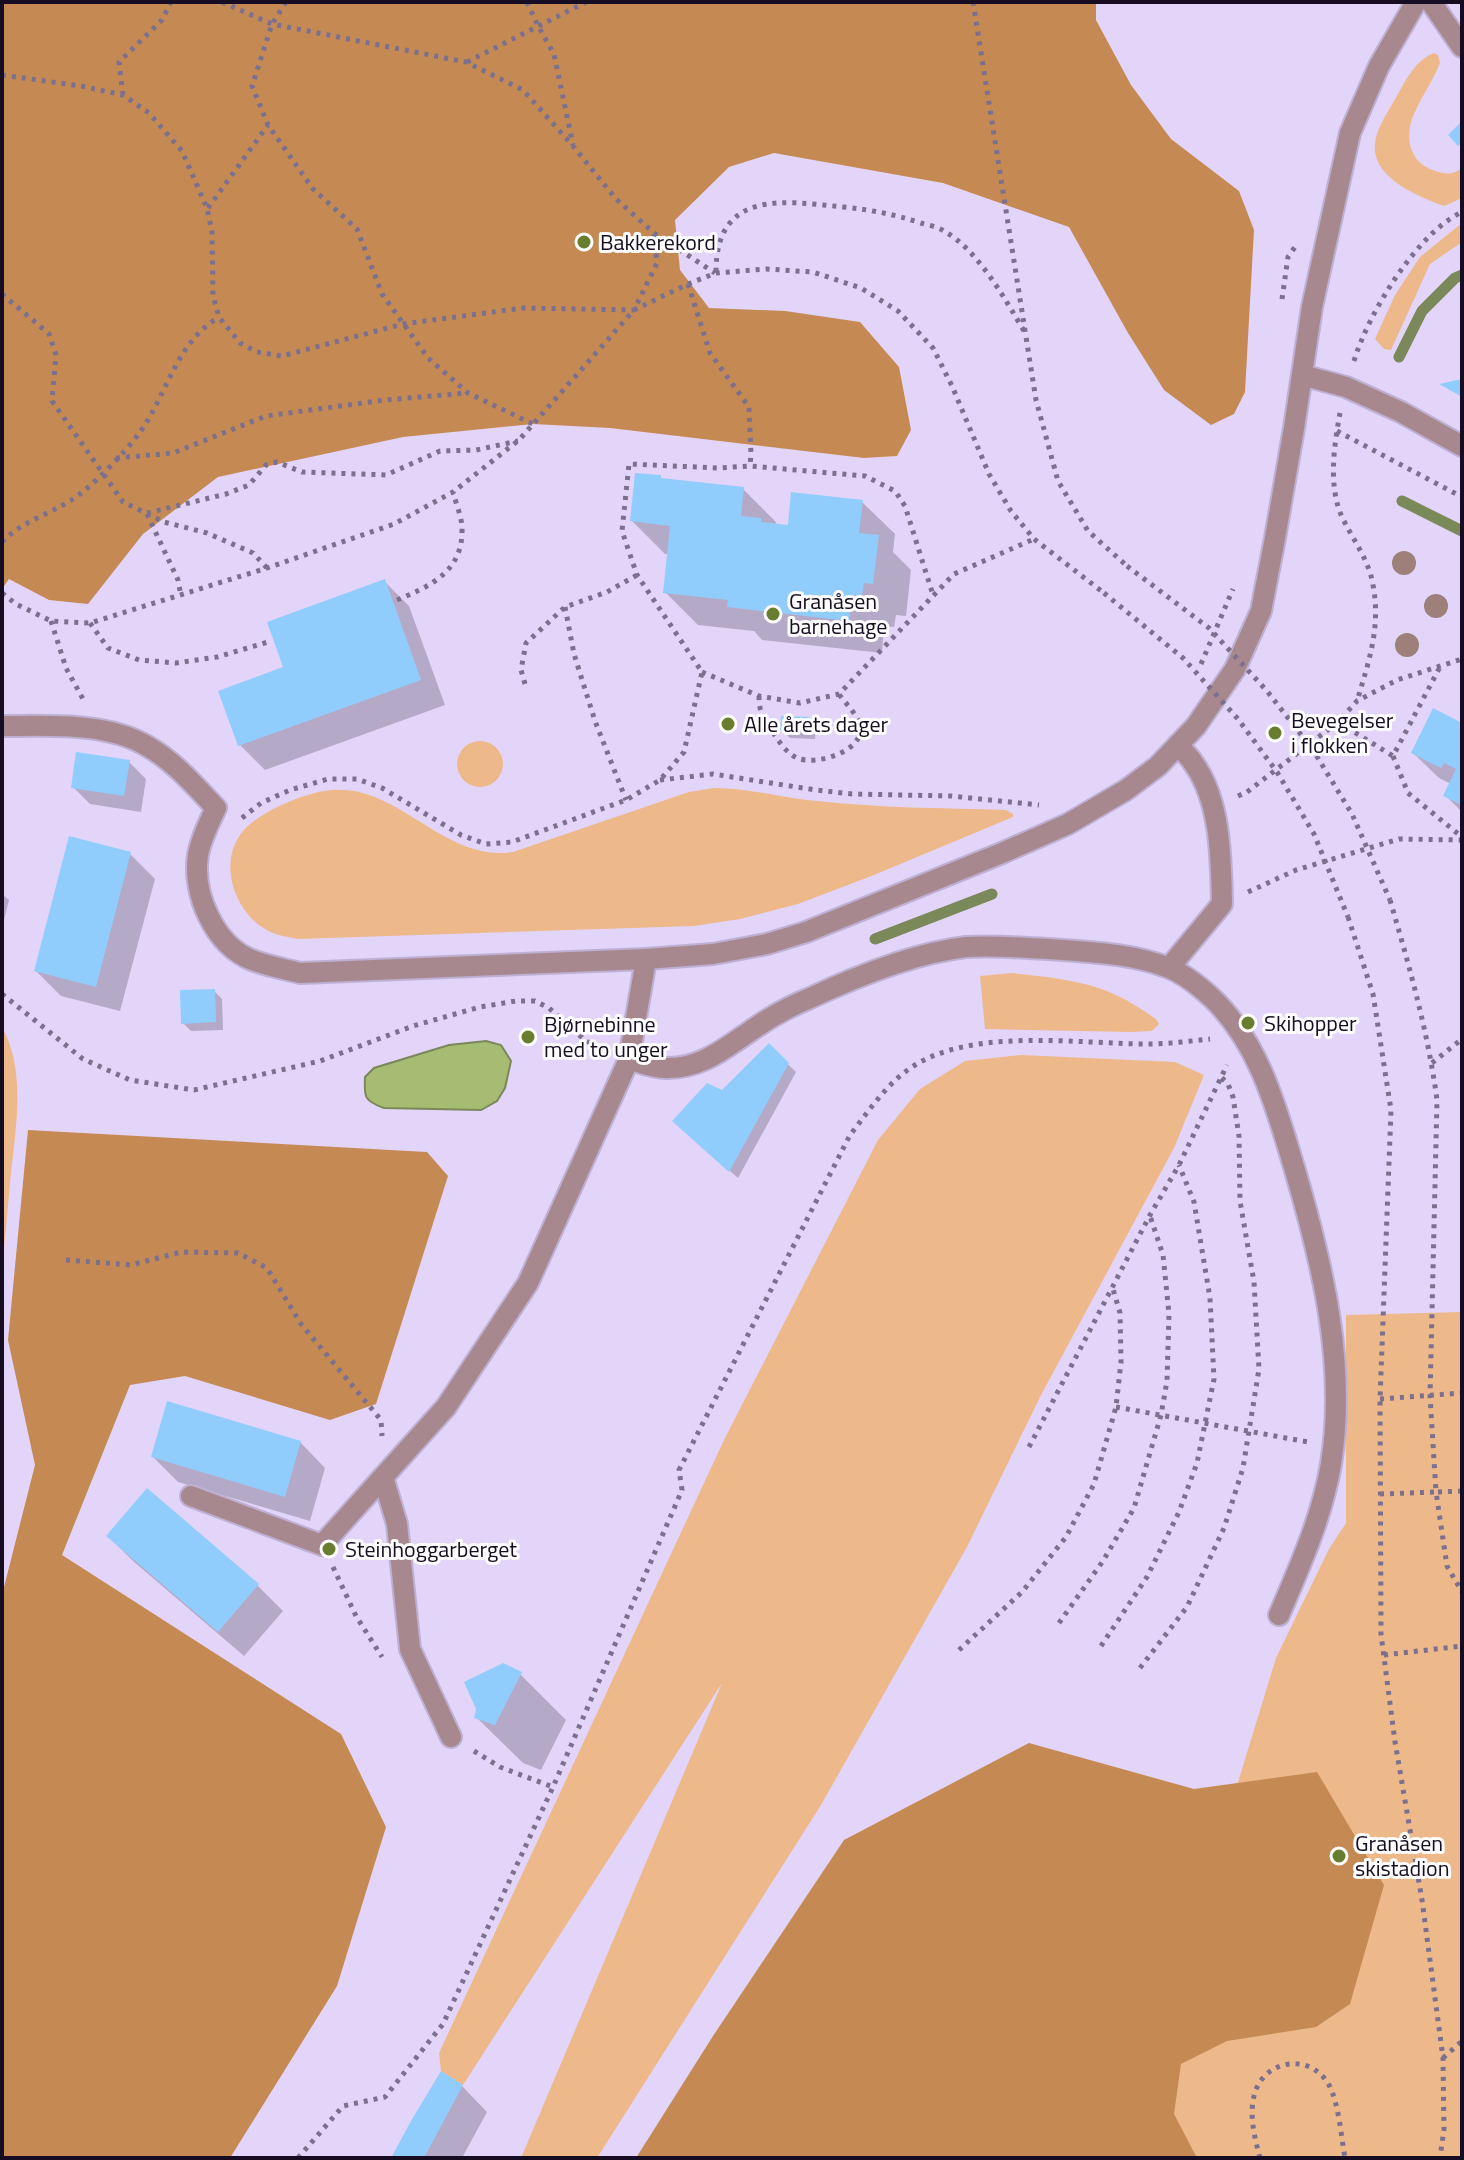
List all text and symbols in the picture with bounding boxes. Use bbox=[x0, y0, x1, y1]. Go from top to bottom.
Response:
place label: Bakkerekord bbox=[600, 225, 716, 259]
marker: Bakkerekord bbox=[575, 233, 593, 251]
place label: Granåsen barnehage bbox=[789, 584, 887, 643]
marker: Granåsen barnehage bbox=[764, 605, 782, 623]
place label: Bevegelser i flokken bbox=[1291, 703, 1394, 762]
place label: Alle årets dager bbox=[744, 707, 889, 741]
marker: Alle årets dager bbox=[719, 715, 737, 733]
marker: Bevegelser i flokken bbox=[1266, 724, 1284, 742]
place label: Skihopper bbox=[1264, 1006, 1357, 1040]
place label: Bjørnebinne med to unger bbox=[544, 1007, 668, 1066]
marker: Skihopper bbox=[1239, 1014, 1257, 1032]
marker: Bjørnebinne med to unger bbox=[519, 1028, 537, 1046]
place label: Steinhoggarberget bbox=[345, 1532, 517, 1566]
marker: Steinhoggarberget bbox=[320, 1540, 338, 1558]
place label: Granåsen skistadion bbox=[1355, 1826, 1449, 1885]
marker: Granåsen skistadion bbox=[1330, 1847, 1348, 1865]

